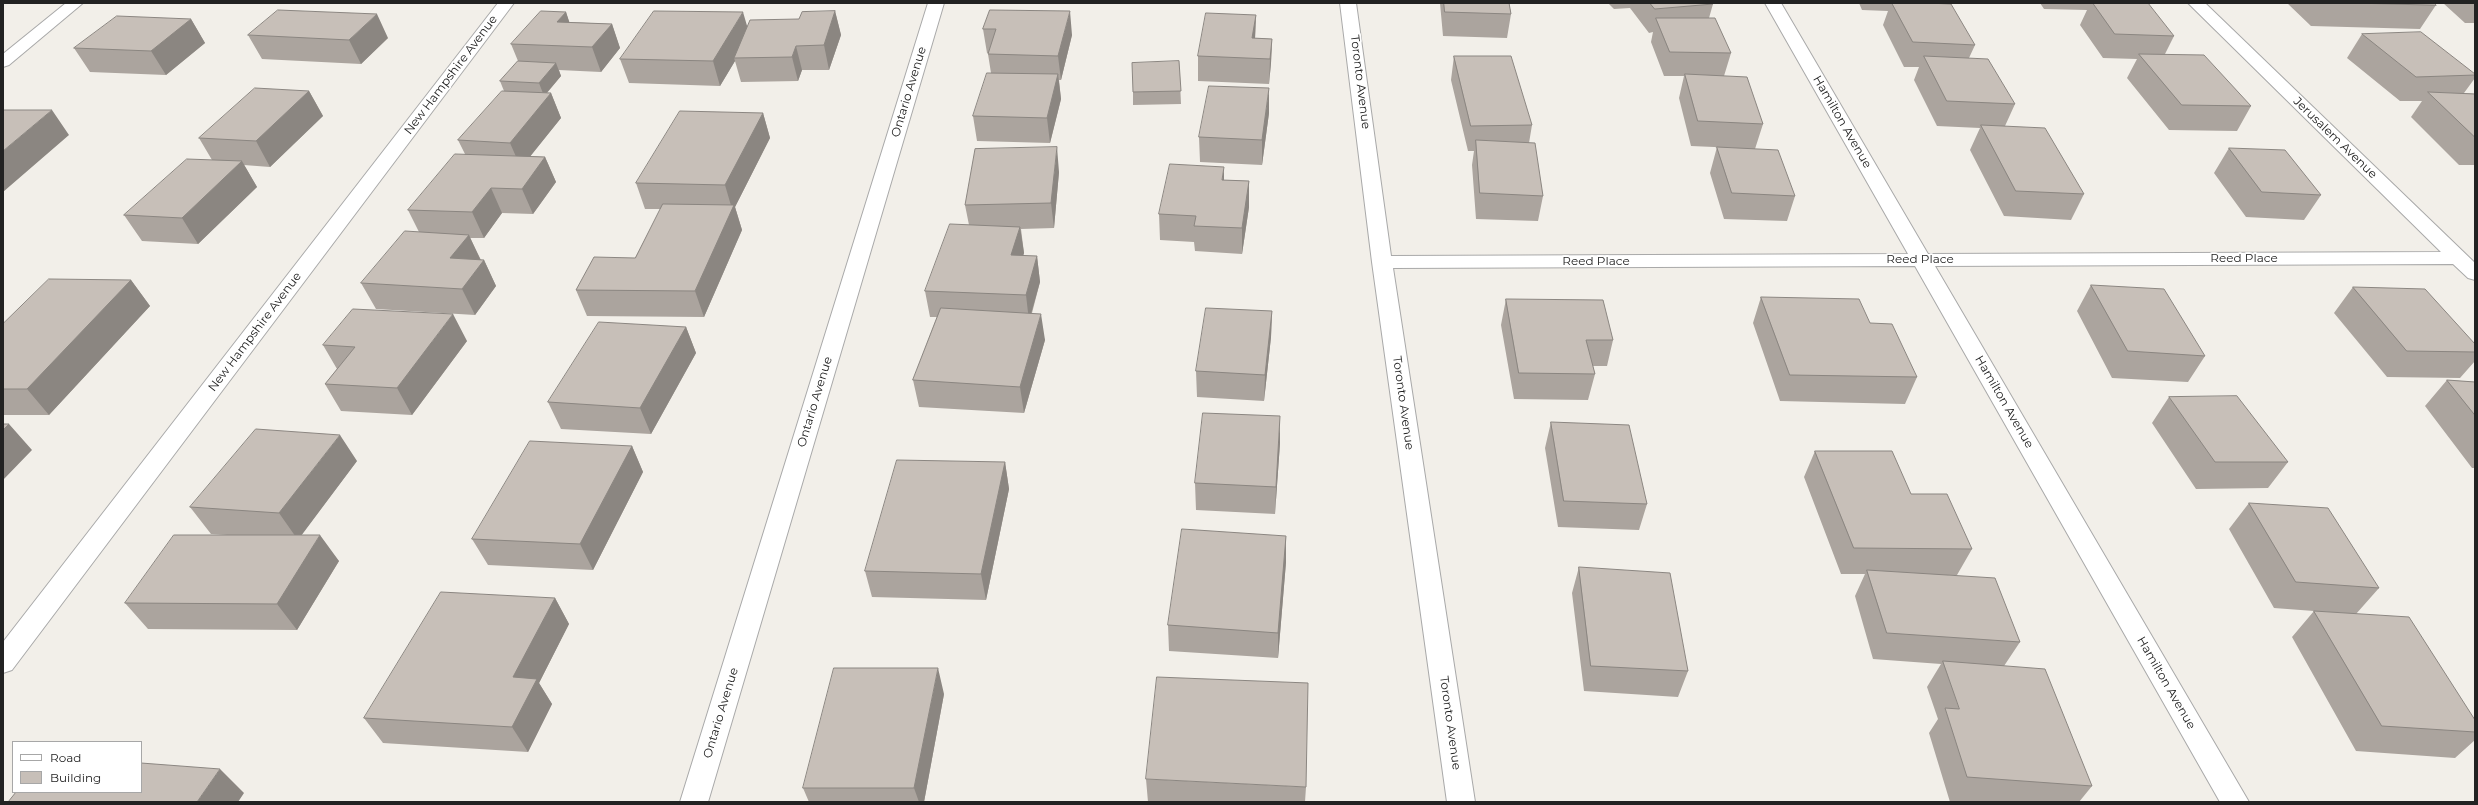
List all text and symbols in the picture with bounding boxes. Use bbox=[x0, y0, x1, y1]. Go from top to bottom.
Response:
street label: New Hampshire Avenue bbox=[401, 12, 501, 138]
street label: Toronto Avenue bbox=[1347, 34, 1373, 130]
street label: Ontario Avenue bbox=[888, 45, 930, 139]
street label: Hamilton Avenue bbox=[1810, 73, 1874, 171]
street label: Jerusalem Avenue bbox=[2290, 94, 2380, 182]
street label: Reed Place bbox=[2210, 251, 2278, 265]
street label: Reed Place bbox=[1886, 252, 1954, 266]
street label: Reed Place bbox=[1562, 254, 1630, 268]
street label: New Hampshire Avenue bbox=[205, 269, 305, 395]
street label: Hamilton Avenue bbox=[1972, 353, 2036, 451]
street label: Ontario Avenue bbox=[794, 355, 836, 449]
street label: Toronto Avenue bbox=[1389, 355, 1417, 451]
street label: Hamilton Avenue bbox=[2134, 634, 2198, 732]
street label: Ontario Avenue bbox=[700, 666, 742, 760]
street label: Toronto Avenue bbox=[1436, 675, 1464, 771]
legend bbox=[12, 741, 142, 793]
text: Road bbox=[50, 750, 81, 765]
text: Building bbox=[50, 770, 101, 785]

